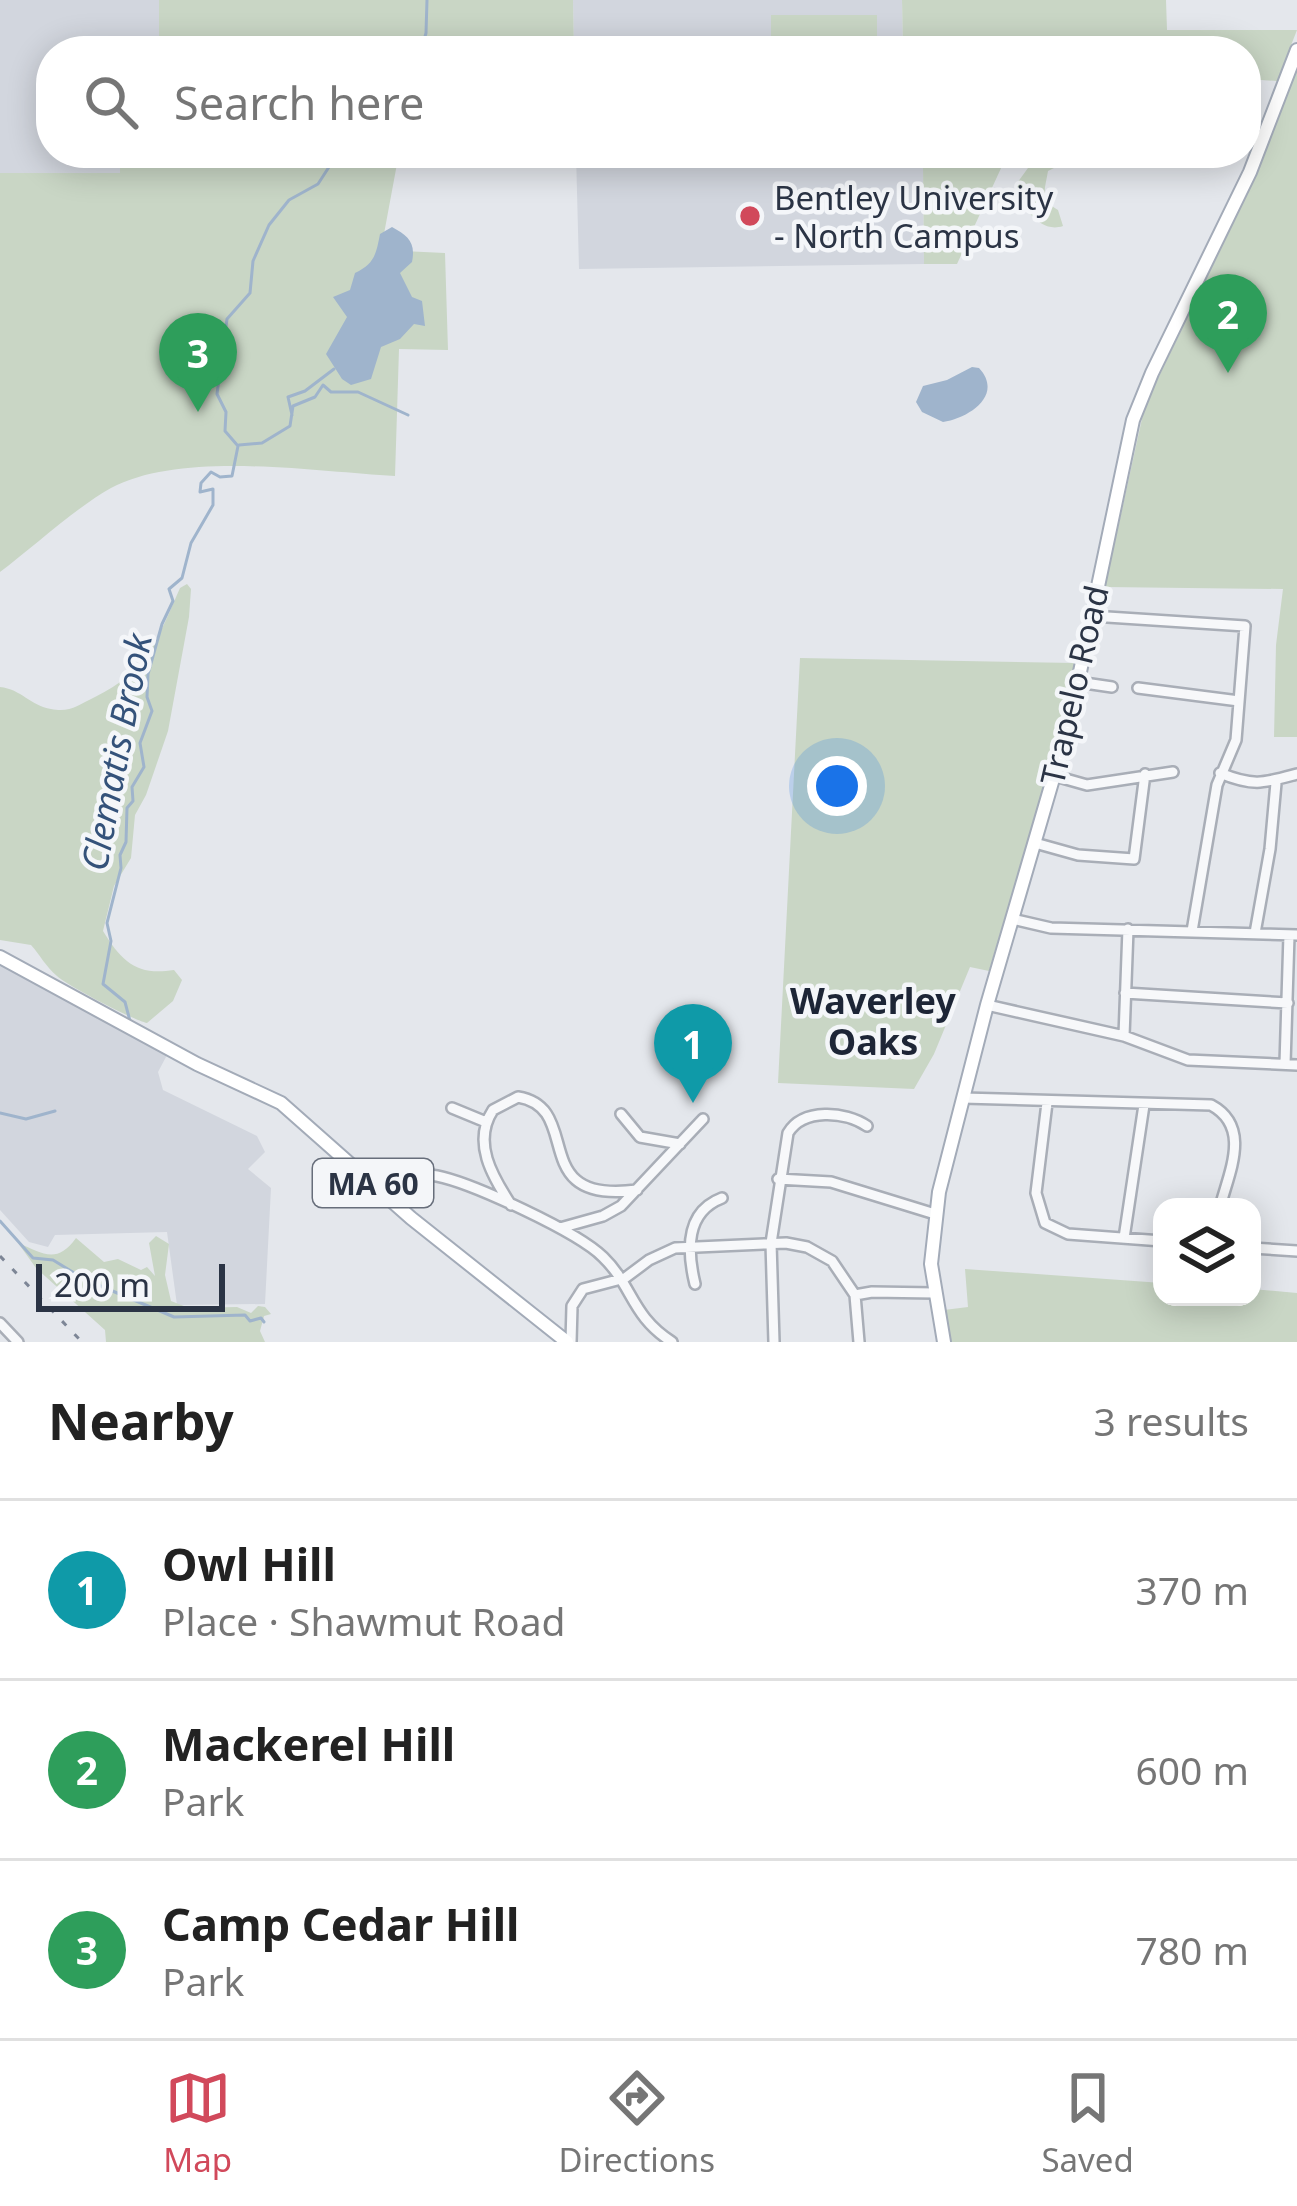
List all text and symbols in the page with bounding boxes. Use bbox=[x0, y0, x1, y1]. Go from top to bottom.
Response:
search box bbox=[36, 36, 1261, 168]
icon: search bbox=[78, 69, 144, 135]
text: Search here bbox=[174, 72, 424, 133]
place label: Bentley University - North Campus bbox=[774, 175, 1054, 258]
marker: Bentley University - North Campus bbox=[737, 203, 763, 229]
pin: 2 bbox=[1189, 274, 1267, 373]
pin: 3 bbox=[159, 313, 237, 412]
street label: Trapelo Road bbox=[1029, 581, 1119, 789]
water label: Clematis Brook bbox=[69, 628, 163, 875]
your location bbox=[807, 756, 867, 816]
district label: Waverley Oaks bbox=[790, 976, 956, 1066]
pin: 1 bbox=[654, 1004, 732, 1103]
road number: MA 60 bbox=[313, 1159, 433, 1207]
map controls bbox=[1153, 1198, 1261, 1306]
button: layers bbox=[1153, 1198, 1261, 1306]
scale bar bbox=[36, 1258, 225, 1311]
text: 200 m bbox=[54, 1262, 150, 1307]
text: Nearby bbox=[48, 1385, 234, 1455]
text: 3 results bbox=[1094, 1394, 1249, 1447]
text: Owl Hill bbox=[162, 1533, 336, 1594]
text: 1 bbox=[76, 1563, 98, 1616]
text: 370 m bbox=[1135, 1563, 1249, 1616]
text: Place · Shawmut Road bbox=[162, 1594, 566, 1647]
text: Mackerel Hill bbox=[162, 1713, 455, 1774]
text: 2 bbox=[76, 1743, 98, 1796]
text: 600 m bbox=[1135, 1743, 1249, 1796]
text: Park bbox=[162, 1774, 244, 1827]
text: Camp Cedar Hill bbox=[162, 1893, 520, 1954]
text: 3 bbox=[76, 1923, 98, 1976]
text: 780 m bbox=[1135, 1923, 1249, 1976]
text: Park bbox=[162, 1954, 244, 2007]
tab: Map bbox=[163, 2065, 232, 2182]
tab: Directions bbox=[558, 2065, 715, 2182]
tab: Saved bbox=[1041, 2065, 1134, 2182]

